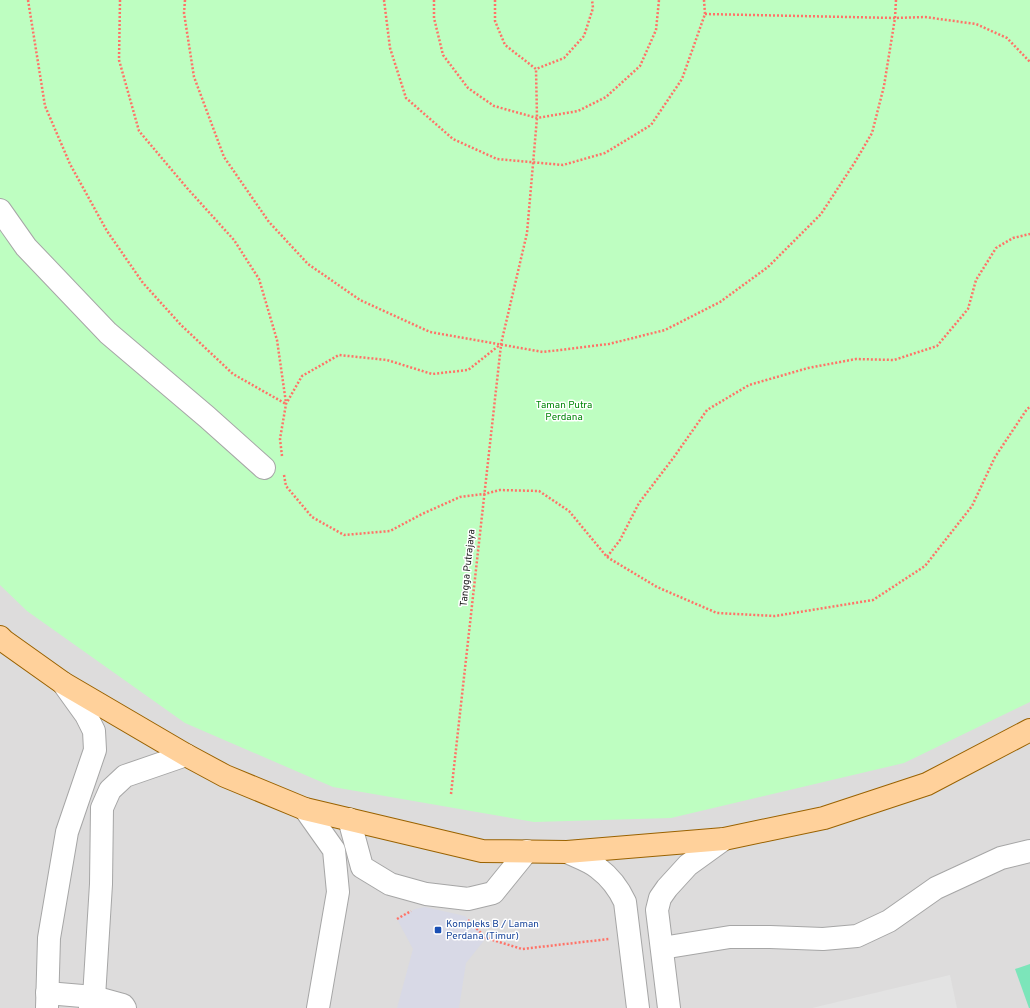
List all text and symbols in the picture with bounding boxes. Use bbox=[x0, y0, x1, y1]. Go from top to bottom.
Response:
park label: Taman Putra Perdana bbox=[536, 399, 592, 424]
street label: Tangga Putrajaya bbox=[457, 529, 479, 607]
place label: Kompleks B / Laman Perdana (Timur) bbox=[446, 918, 539, 943]
marker: Kompleks B / Laman Perdana (Timur) bbox=[433, 925, 443, 935]

